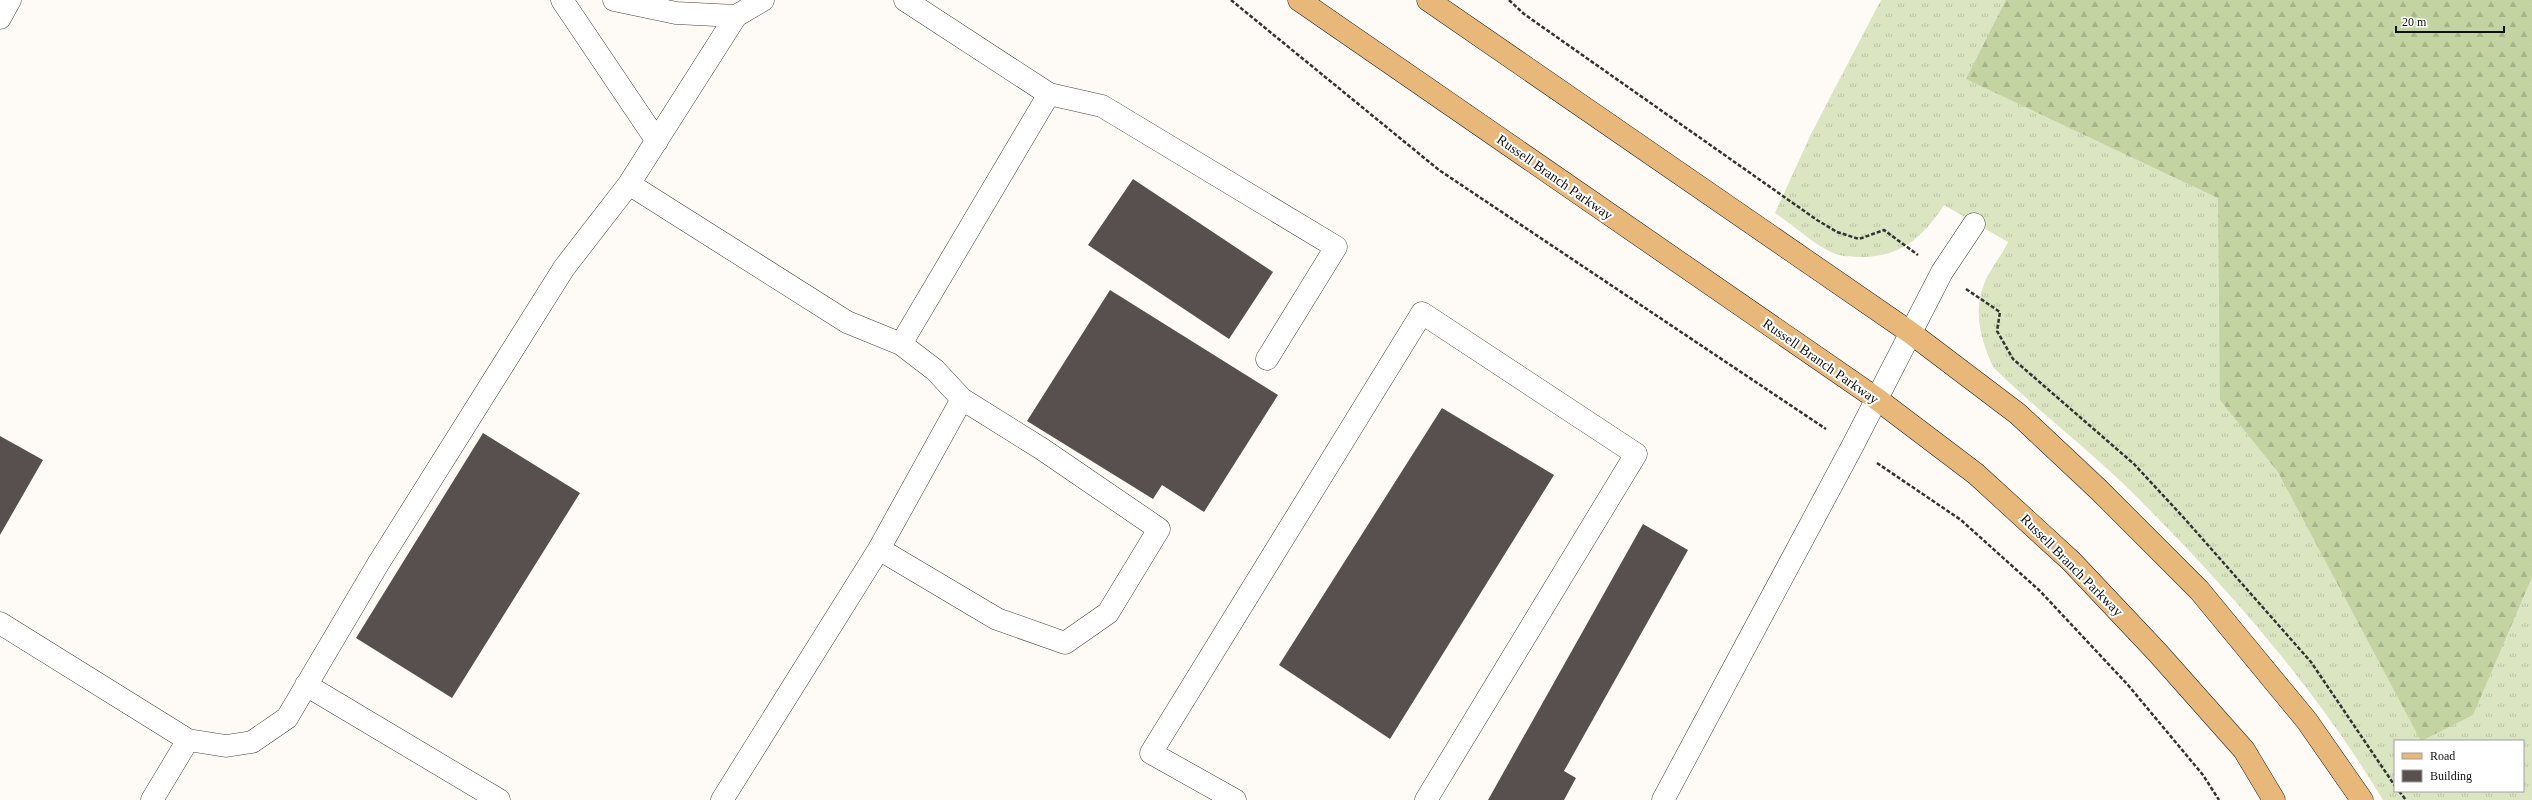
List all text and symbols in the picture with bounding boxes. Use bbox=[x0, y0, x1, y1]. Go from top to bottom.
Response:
scale bar bbox=[2396, 8, 2504, 34]
text: 20 m bbox=[2402, 15, 2427, 29]
street label: Russell Branch Parkway bbox=[1494, 132, 1615, 223]
street label: Russell Branch Parkway bbox=[1760, 316, 1881, 407]
street label: Russell Branch Parkway bbox=[2018, 511, 2126, 619]
legend bbox=[2394, 740, 2524, 792]
text: Road bbox=[2430, 749, 2455, 763]
text: Building bbox=[2430, 769, 2472, 783]

